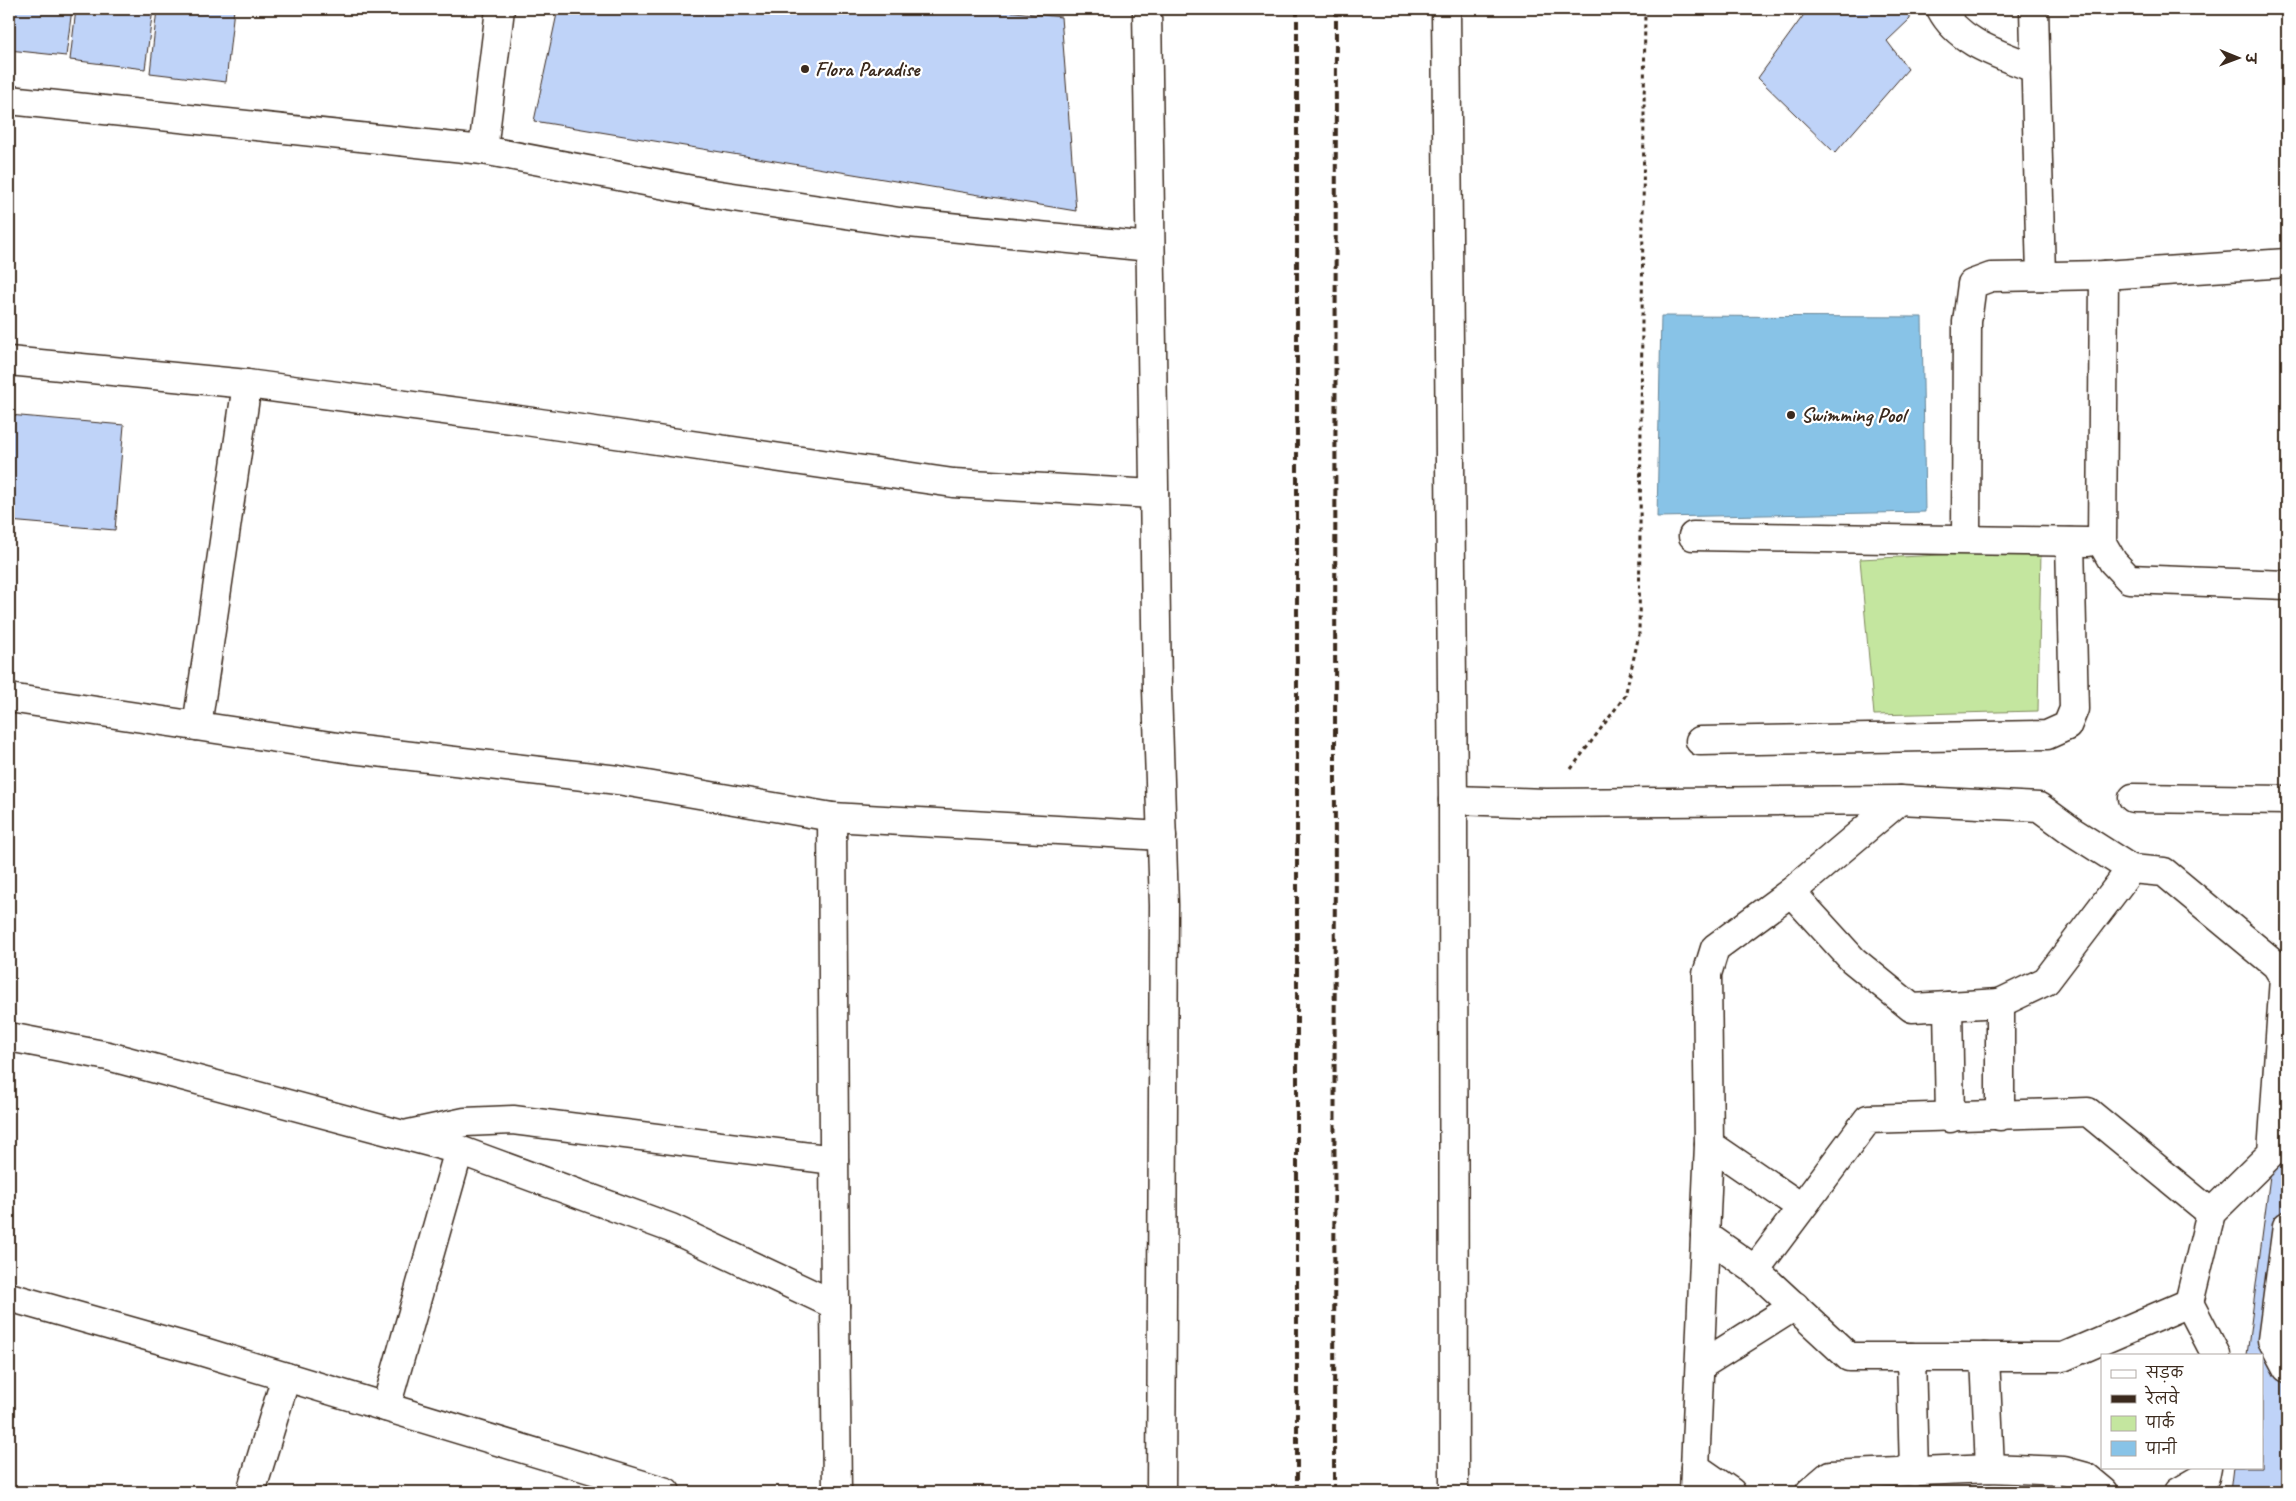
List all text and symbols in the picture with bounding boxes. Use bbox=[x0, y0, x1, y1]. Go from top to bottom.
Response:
north arrow bbox=[2214, 32, 2264, 82]
text: उ bbox=[2242, 51, 2259, 65]
place label: Flora Paradise bbox=[815, 56, 921, 82]
marker: Flora Paradise bbox=[799, 63, 811, 75]
place label: Swimming Pool bbox=[1801, 402, 1910, 428]
marker: Swimming Pool bbox=[1785, 409, 1797, 421]
legend bbox=[2101, 1354, 2264, 1468]
text: सड़क bbox=[2145, 1364, 2184, 1383]
text: रेलवे bbox=[2144, 1385, 2180, 1409]
text: पार्क bbox=[2145, 1411, 2176, 1433]
text: पानी bbox=[2145, 1437, 2178, 1459]

